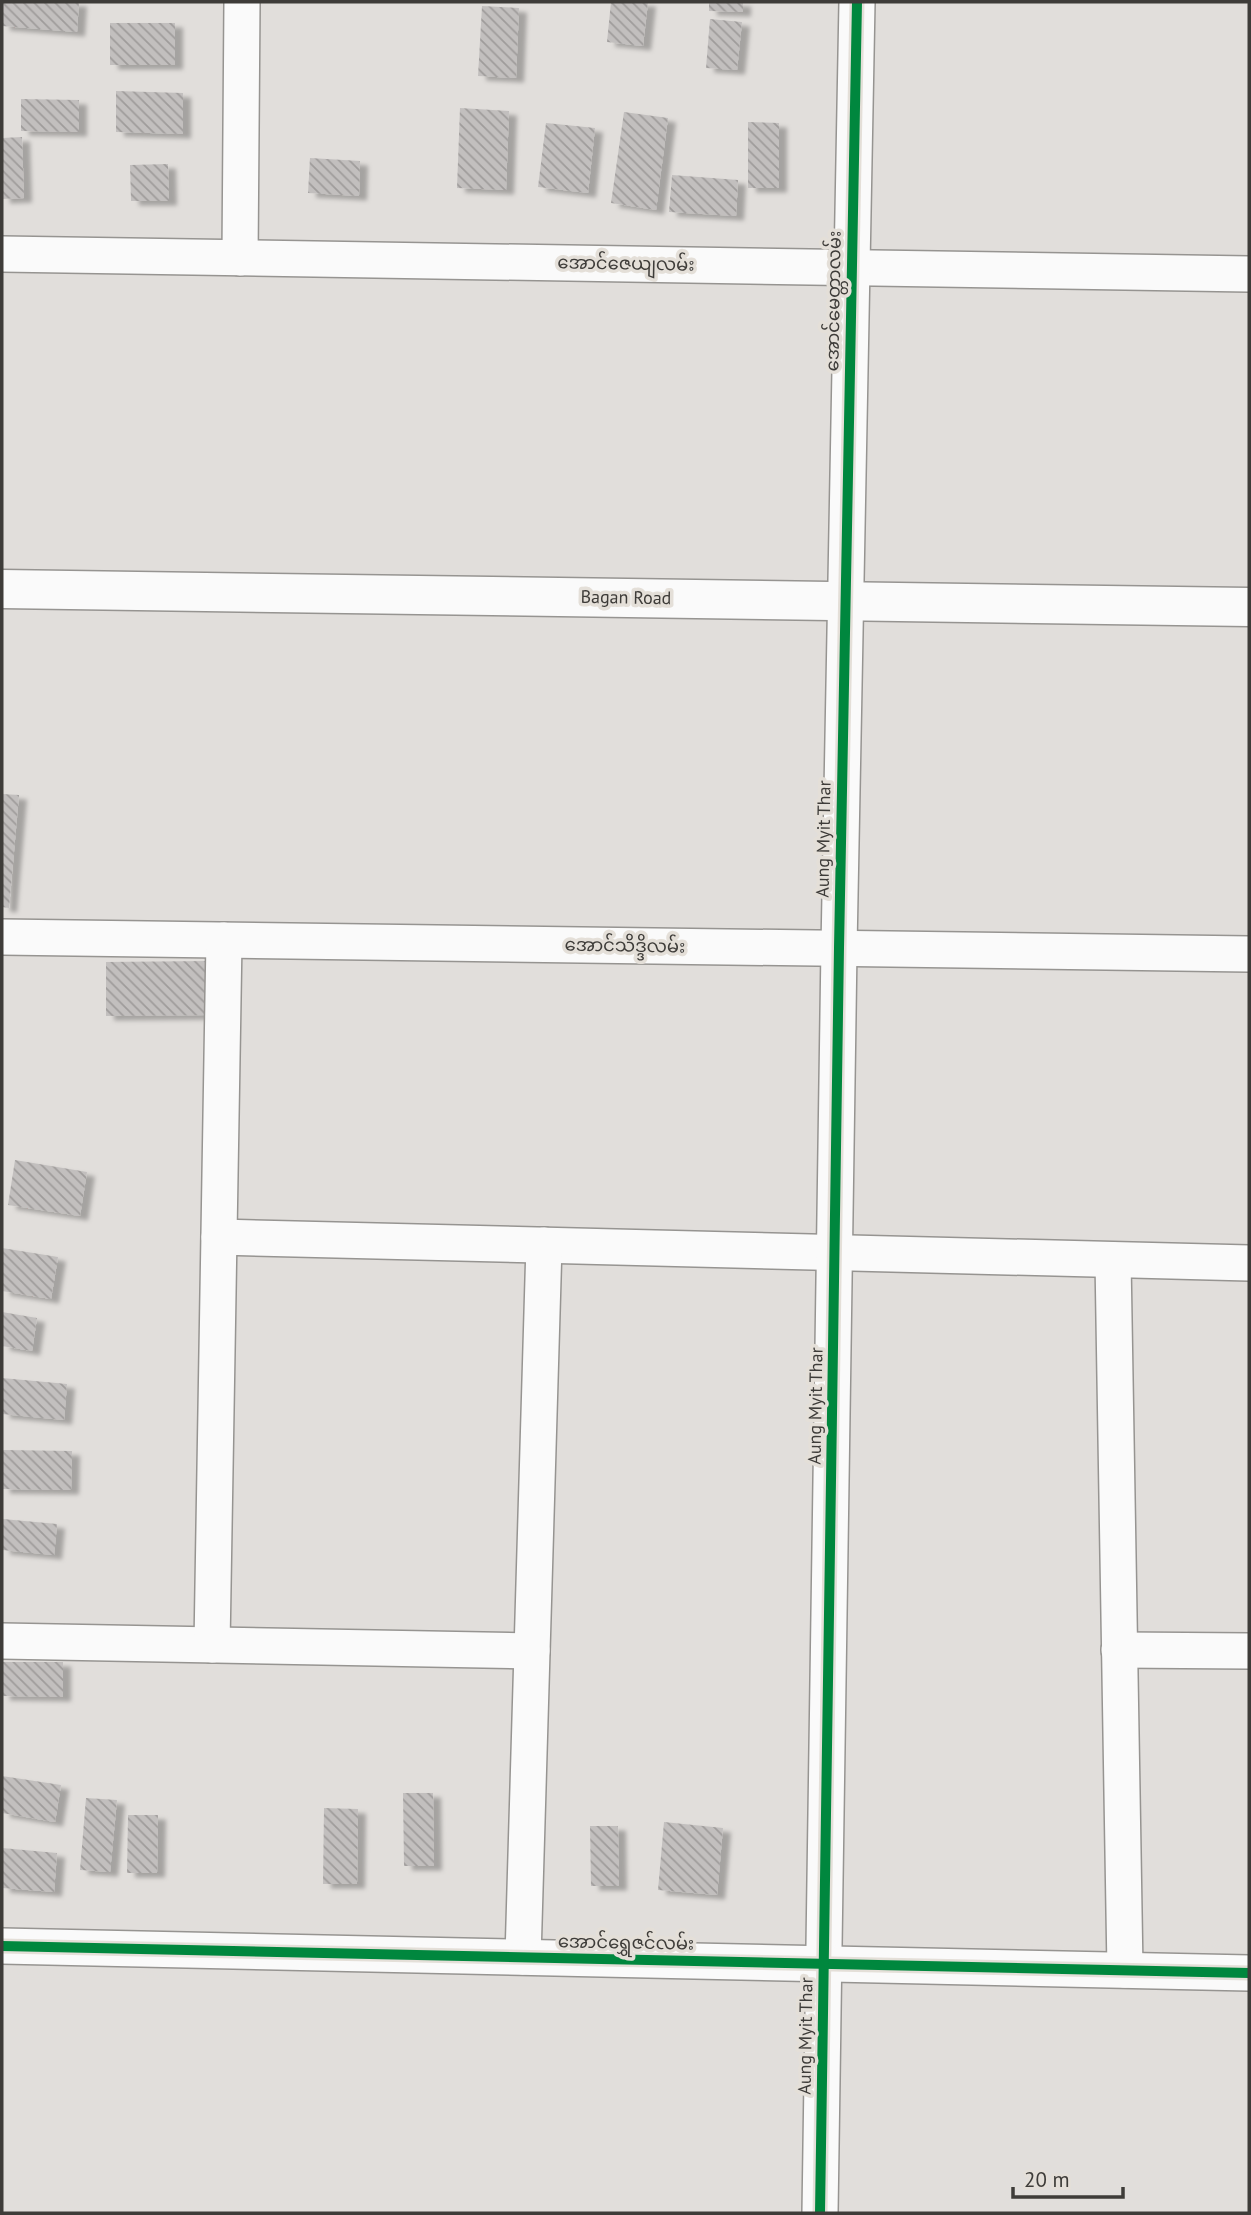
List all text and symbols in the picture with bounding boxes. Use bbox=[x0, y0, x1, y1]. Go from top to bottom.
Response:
street label: အောင်မေတ္တာလမ်း bbox=[819, 230, 850, 372]
street label: အောင်ဇေယျလမ်း bbox=[557, 249, 695, 280]
street label: Bagan Road bbox=[580, 585, 672, 609]
street label: Aung Myit Thar bbox=[810, 780, 836, 898]
street label: အောင်သိဒ္ဒိလမ်း bbox=[564, 930, 686, 962]
street label: Aung Myit Thar bbox=[802, 1347, 828, 1465]
street label: အောင်ရွှေဇင်လမ်း bbox=[558, 1928, 694, 1959]
street label: Aung Myit Thar bbox=[792, 1977, 818, 2095]
scale bar bbox=[1013, 2156, 1123, 2200]
text: 20 m bbox=[1024, 2166, 1070, 2193]

